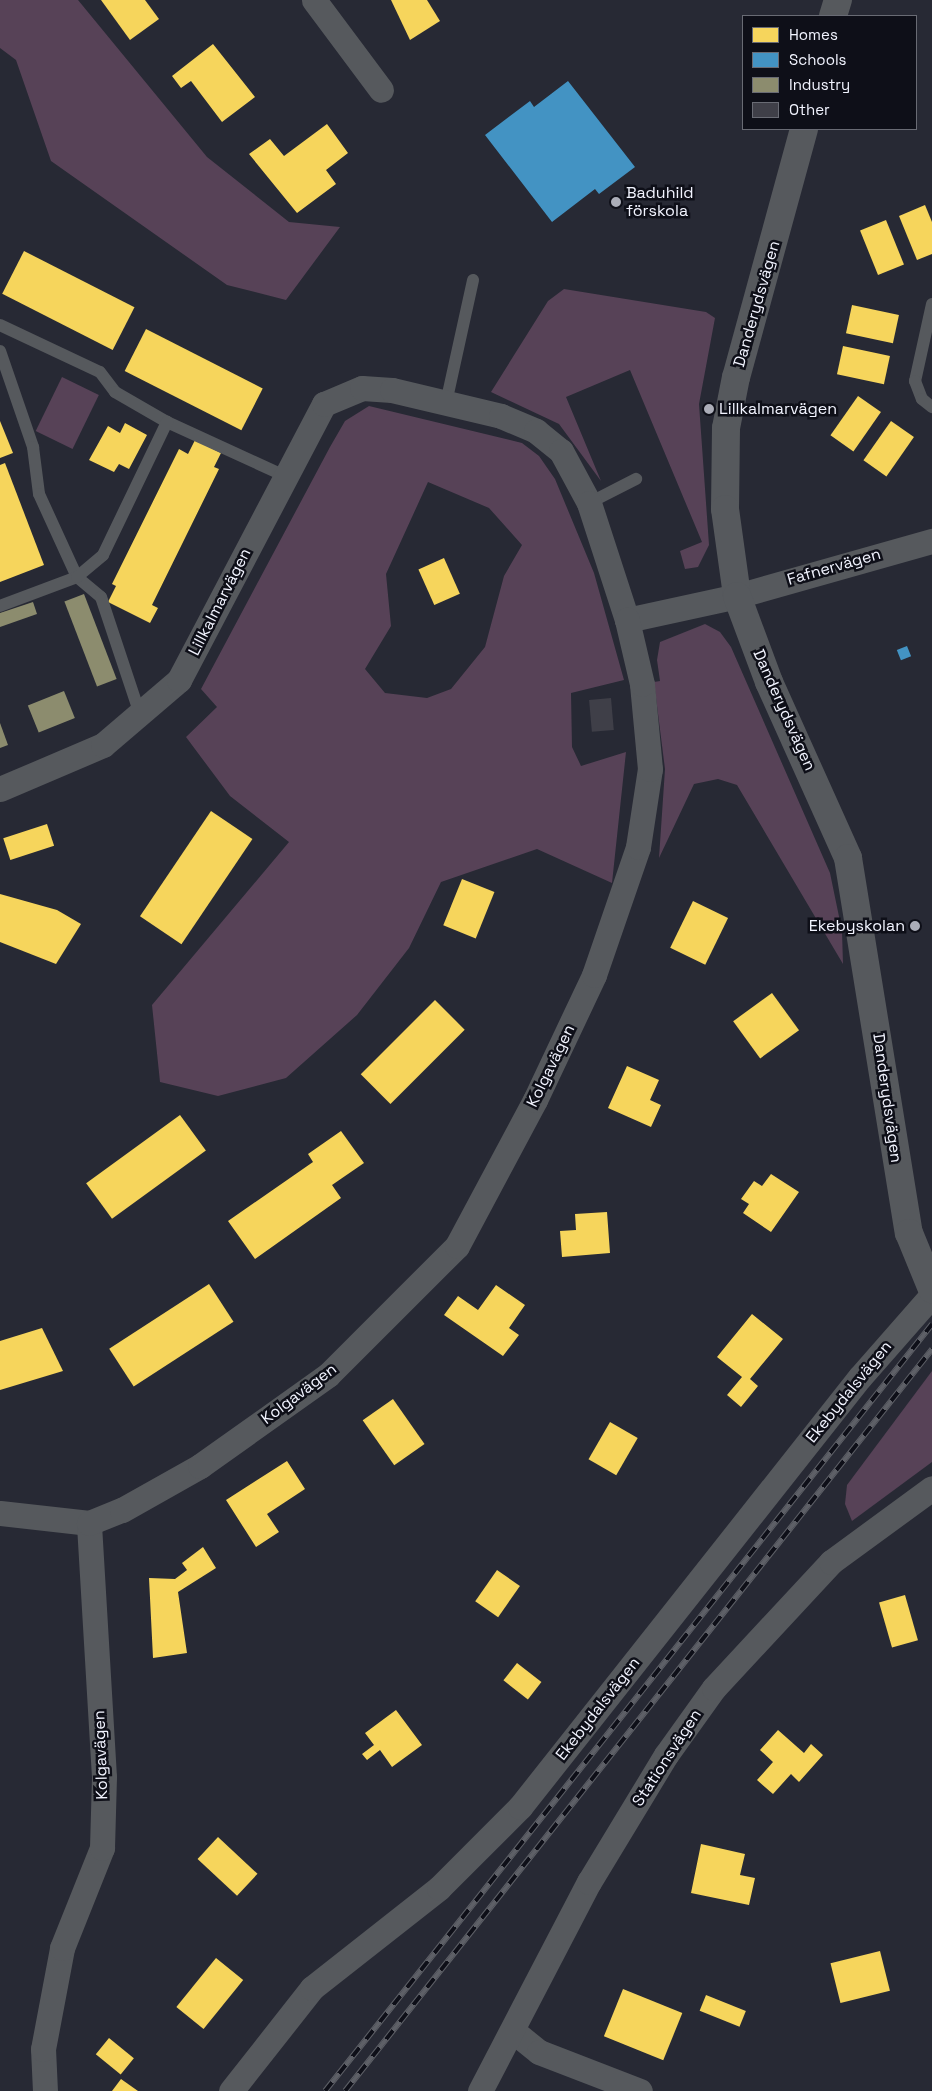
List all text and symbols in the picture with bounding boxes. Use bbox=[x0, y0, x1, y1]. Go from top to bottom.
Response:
legend bbox=[742, 15, 917, 130]
text: Homes bbox=[789, 25, 838, 44]
text: Schools bbox=[789, 50, 846, 69]
text: Industry bbox=[789, 75, 850, 94]
text: Other bbox=[789, 100, 830, 119]
place label: Baduhild förskola bbox=[626, 183, 694, 221]
marker: Baduhild förskola bbox=[610, 196, 622, 208]
street label: Danderydsvägen bbox=[730, 239, 784, 369]
place label: Lillkalmarvägen bbox=[719, 399, 837, 419]
marker: Lillkalmarvägen bbox=[703, 403, 715, 415]
street label: Fafnervägen bbox=[785, 544, 883, 590]
street label: Lillkalmarvägen bbox=[185, 545, 255, 659]
street label: Danderydsvägen bbox=[749, 646, 819, 774]
place label: Ekebyskolan bbox=[809, 916, 905, 936]
marker: Ekebyskolan bbox=[909, 920, 921, 932]
street label: Kolgavägen bbox=[523, 1022, 579, 1110]
street label: Danderydsvägen bbox=[868, 1032, 906, 1164]
street label: Ekebydalsvägen bbox=[802, 1337, 896, 1447]
street label: Kolgavägen bbox=[258, 1359, 340, 1429]
street label: Ekebydalsvägen bbox=[552, 1654, 644, 1764]
street label: Stationsvägen bbox=[628, 1706, 706, 1810]
street label: Kolgavägen bbox=[90, 1710, 112, 1800]

